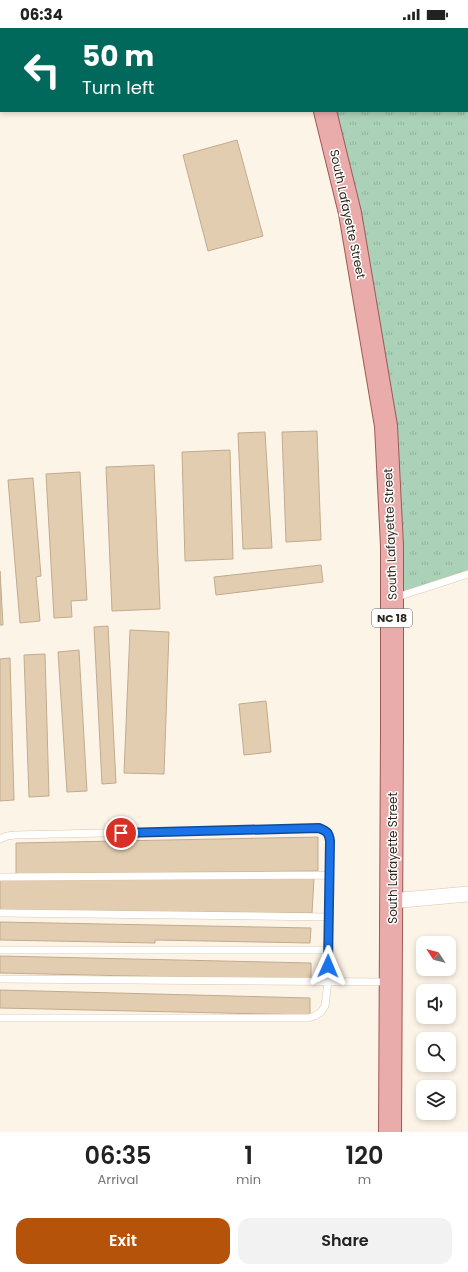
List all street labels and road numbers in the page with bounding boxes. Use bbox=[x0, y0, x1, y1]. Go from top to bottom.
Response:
street label: South Lafayette Street bbox=[326, 148, 370, 280]
street label: South Lafayette Street bbox=[379, 468, 401, 600]
road number: NC 18 bbox=[372, 609, 412, 627]
street label: South Lafayette Street bbox=[384, 792, 401, 924]

